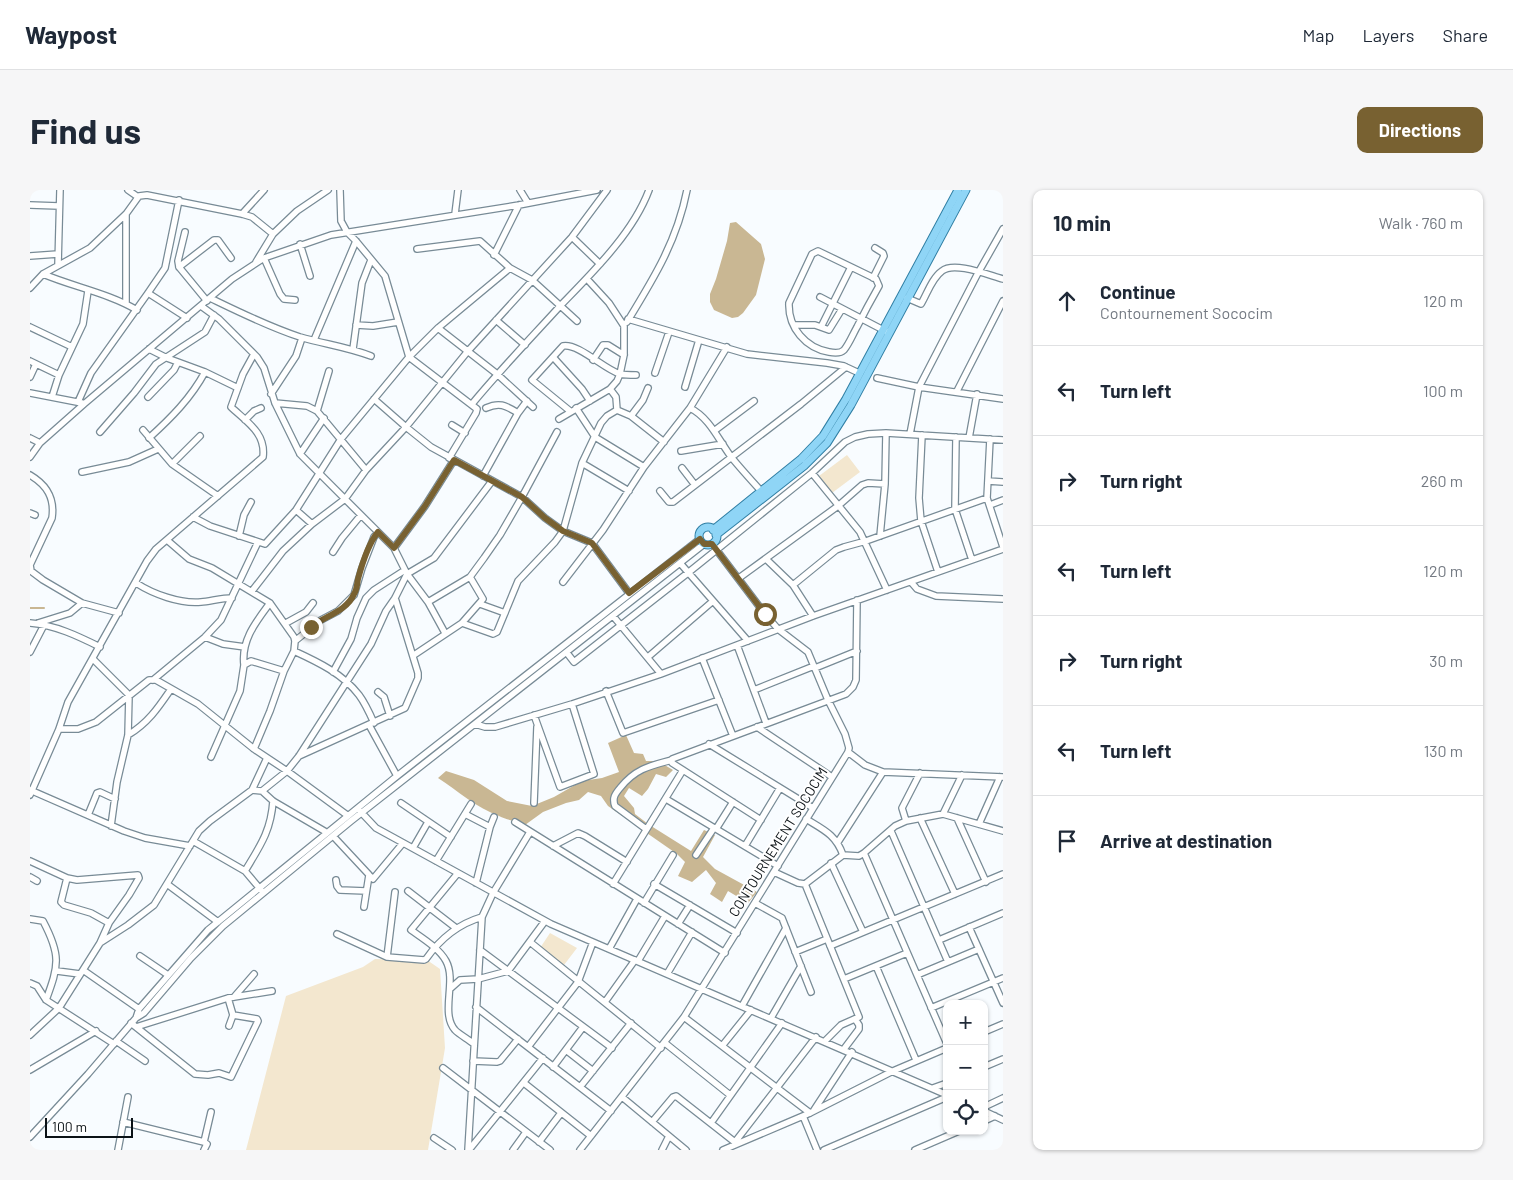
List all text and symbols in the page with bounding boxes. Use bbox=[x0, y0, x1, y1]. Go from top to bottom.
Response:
text: Waypost bbox=[25, 20, 117, 49]
text: Map bbox=[1302, 24, 1334, 46]
text: Layers bbox=[1362, 24, 1415, 46]
text: Share bbox=[1443, 24, 1488, 46]
button: Directions bbox=[1357, 107, 1483, 153]
text: Find us bbox=[30, 109, 141, 151]
text: 10 min bbox=[1053, 210, 1111, 235]
text: Walk · 760 m bbox=[1379, 213, 1463, 232]
text: Continue bbox=[1100, 280, 1176, 303]
icon: ahead bbox=[1053, 287, 1081, 315]
text: 120 m bbox=[1423, 291, 1463, 310]
text: Contournement Sococim bbox=[1100, 303, 1273, 322]
icon: left bbox=[1053, 377, 1081, 405]
text: Turn left bbox=[1100, 379, 1171, 402]
text: 100 m bbox=[1423, 381, 1463, 400]
icon: right bbox=[1053, 467, 1081, 495]
text: Turn right bbox=[1100, 469, 1182, 492]
text: 260 m bbox=[1421, 471, 1463, 490]
icon: left bbox=[1053, 557, 1081, 585]
text: Turn left bbox=[1100, 559, 1171, 582]
text: 120 m bbox=[1423, 561, 1463, 580]
route start bbox=[754, 603, 777, 626]
route end bbox=[300, 616, 323, 639]
icon: right bbox=[1053, 647, 1081, 675]
text: Turn right bbox=[1100, 649, 1182, 672]
text: 30 m bbox=[1429, 651, 1463, 670]
icon: left bbox=[1053, 737, 1081, 765]
text: Turn left bbox=[1100, 739, 1171, 762]
text: 130 m bbox=[1424, 741, 1463, 760]
street label: CONTOURNEMENT SOCOCIM bbox=[725, 764, 831, 920]
icon: arrive bbox=[1053, 827, 1081, 855]
text: Arrive at destination bbox=[1100, 829, 1272, 852]
map controls bbox=[943, 1000, 988, 1135]
button: + bbox=[943, 1000, 988, 1045]
button: − bbox=[943, 1045, 988, 1090]
button: locate bbox=[943, 1090, 988, 1135]
scale bar bbox=[45, 1115, 132, 1138]
text: 100 m bbox=[52, 1118, 87, 1135]

